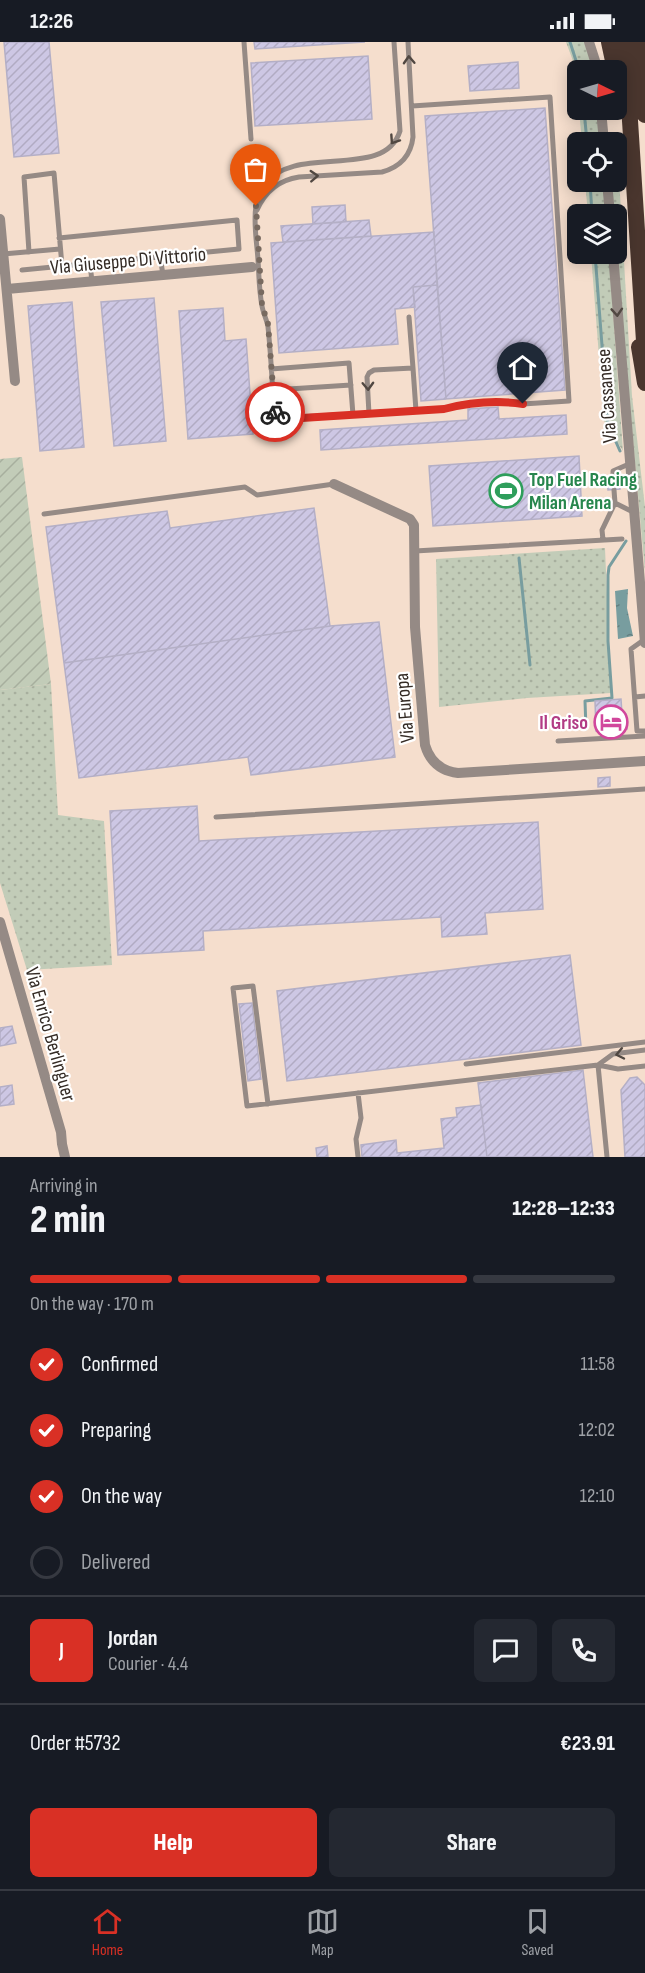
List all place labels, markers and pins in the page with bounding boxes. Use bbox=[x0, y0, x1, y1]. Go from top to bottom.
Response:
pin bbox=[230, 144, 281, 206]
pin bbox=[497, 342, 548, 404]
place label: Top Fuel Racing Milan Arena bbox=[529, 468, 638, 515]
sports icon: Top Fuel Racing Milan Arena bbox=[488, 473, 524, 509]
hotel icon: Il Griso bbox=[593, 704, 629, 740]
place label: Il Griso bbox=[539, 711, 588, 735]

